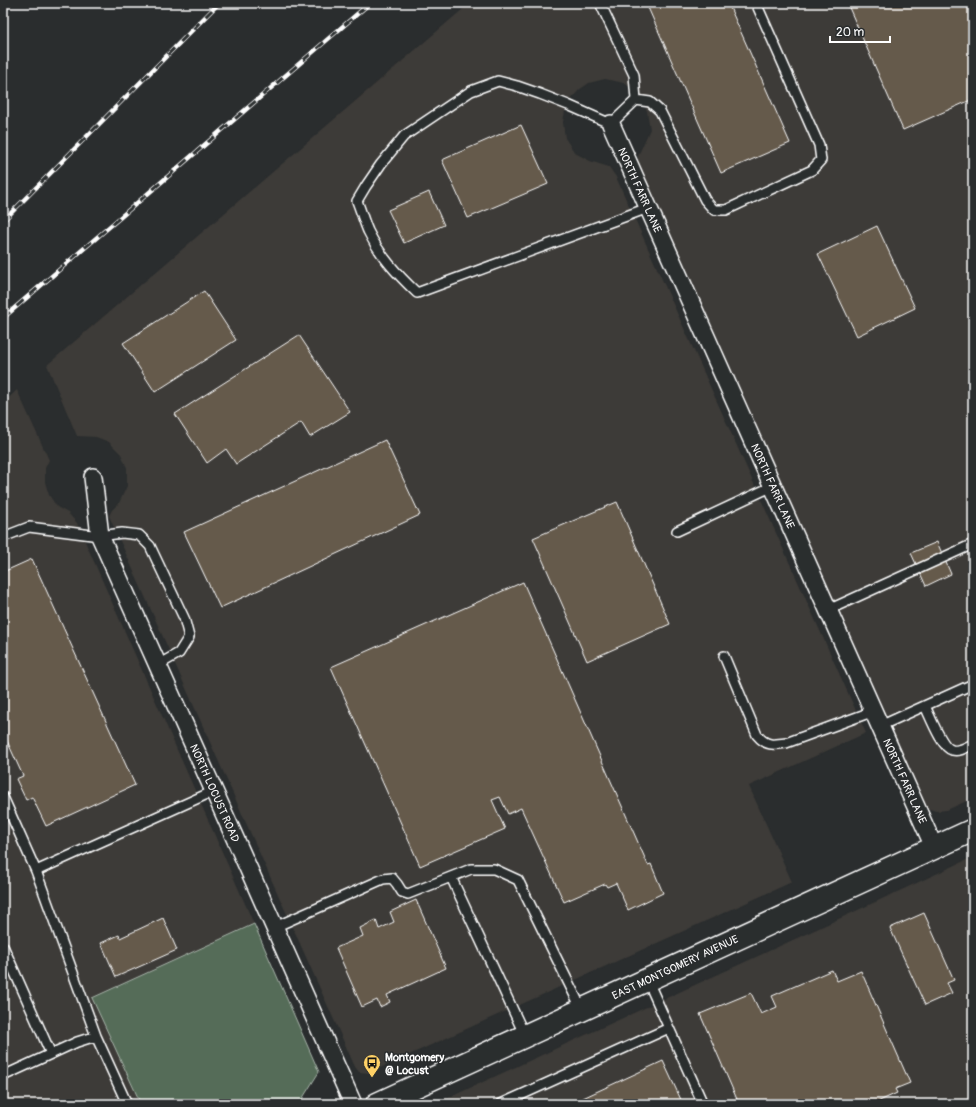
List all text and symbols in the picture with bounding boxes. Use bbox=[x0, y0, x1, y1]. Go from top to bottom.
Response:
scale bar bbox=[830, 18, 890, 44]
text: 20 m bbox=[836, 25, 865, 40]
street label: NORTH FARR LANE bbox=[615, 146, 664, 235]
street label: NORTH FARR LANE bbox=[748, 442, 797, 531]
street label: NORTH FARR LANE bbox=[880, 737, 929, 826]
street label: NORTH LOCUST ROAD bbox=[187, 742, 242, 844]
street label: EAST MONTGOMERY AVENUE bbox=[610, 932, 741, 1002]
place label: Montgomery @ Locust bbox=[385, 1051, 444, 1077]
bus stop icon: Montgomery @ Locust bbox=[362, 1053, 382, 1078]

